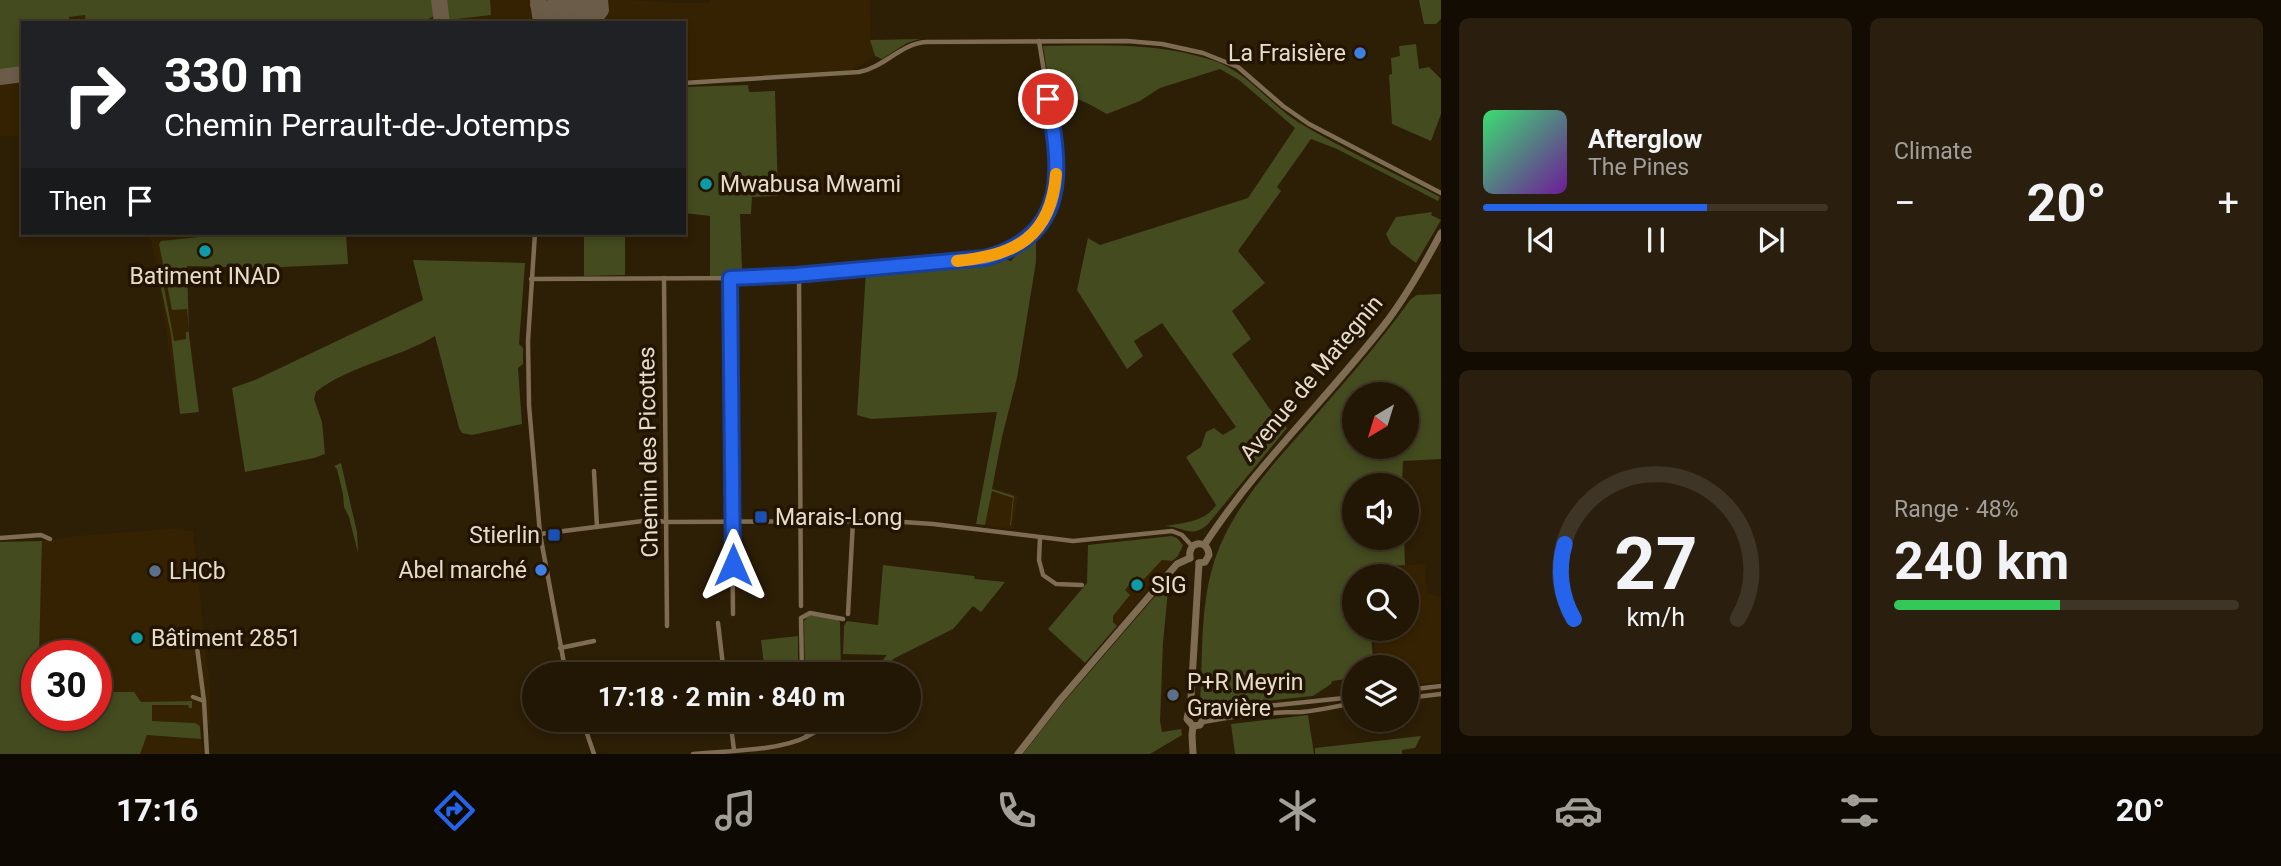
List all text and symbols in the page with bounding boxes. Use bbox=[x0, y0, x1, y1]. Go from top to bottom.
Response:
place label: La Fraisière bbox=[1228, 40, 1346, 67]
marker: La Fraisière bbox=[1352, 45, 1368, 61]
text: 330 m bbox=[164, 47, 303, 104]
icon: right bbox=[49, 49, 140, 140]
pin bbox=[1018, 69, 1078, 129]
icon: arrive bbox=[1029, 80, 1067, 118]
text: Chemin Perrault-de-Jotemps bbox=[164, 106, 571, 144]
text: Afterglow bbox=[1588, 124, 1702, 154]
text: Climate bbox=[1894, 138, 1973, 165]
text: The Pines bbox=[1588, 154, 1689, 181]
place label: Mwabusa Mwami bbox=[720, 171, 901, 198]
text: 20° bbox=[2027, 173, 2107, 234]
marker: Mwabusa Mwami bbox=[698, 176, 714, 192]
text: − bbox=[1894, 181, 1916, 225]
text: + bbox=[2217, 181, 2239, 225]
icon: arrive bbox=[121, 182, 159, 220]
text: Then bbox=[49, 186, 107, 216]
icon: previous bbox=[1522, 221, 1560, 259]
icon: pause bbox=[1637, 221, 1675, 259]
icon: next bbox=[1752, 221, 1790, 259]
marker: Batiment INAD bbox=[197, 243, 213, 259]
place label: Batiment INAD bbox=[129, 263, 281, 290]
street label: Avenue de Mategnin bbox=[1234, 290, 1389, 467]
street label: Chemin des Picottes bbox=[633, 346, 664, 558]
north arrow bbox=[1342, 382, 1419, 458]
map controls bbox=[1342, 382, 1419, 732]
button: sound bbox=[1342, 473, 1419, 550]
text: Range · 48% bbox=[1894, 496, 2019, 523]
place label: Marais-Long bbox=[775, 504, 902, 531]
marker: Marais-Long bbox=[753, 509, 769, 525]
text: 27 bbox=[1614, 521, 1697, 607]
place label: Stierlin bbox=[469, 522, 540, 549]
marker: Stierlin bbox=[546, 527, 562, 543]
position arrow bbox=[696, 528, 770, 602]
text: 240 km bbox=[1894, 531, 2069, 592]
place label: Abel marché bbox=[398, 557, 527, 584]
place label: LHCb bbox=[169, 558, 226, 585]
marker: Abel marché bbox=[533, 562, 549, 578]
marker: LHCb bbox=[147, 563, 163, 579]
button: search bbox=[1342, 564, 1419, 641]
place label: SIG bbox=[1151, 572, 1187, 599]
marker: SIG bbox=[1129, 577, 1145, 593]
text: km/h bbox=[1626, 603, 1685, 632]
place label: Bâtiment 2851 bbox=[151, 625, 301, 652]
marker: Bâtiment 2851 bbox=[129, 630, 145, 646]
speed limit sign: 30 bbox=[21, 640, 112, 731]
button: layers bbox=[1342, 655, 1419, 732]
place label: P+R Meyrin Gravière bbox=[1187, 669, 1304, 722]
text: 17:18 · 2 min · 840 m bbox=[598, 682, 845, 712]
marker: P+R Meyrin Gravière bbox=[1165, 687, 1181, 703]
icon: directions bbox=[430, 786, 479, 835]
icon: music bbox=[711, 786, 760, 835]
icon: phone bbox=[992, 786, 1041, 835]
icon: climate bbox=[1273, 786, 1322, 835]
icon: car bbox=[1554, 786, 1603, 835]
icon: filters bbox=[1835, 786, 1884, 835]
text: 17:16 bbox=[116, 791, 198, 829]
text: 20° bbox=[2116, 791, 2165, 829]

